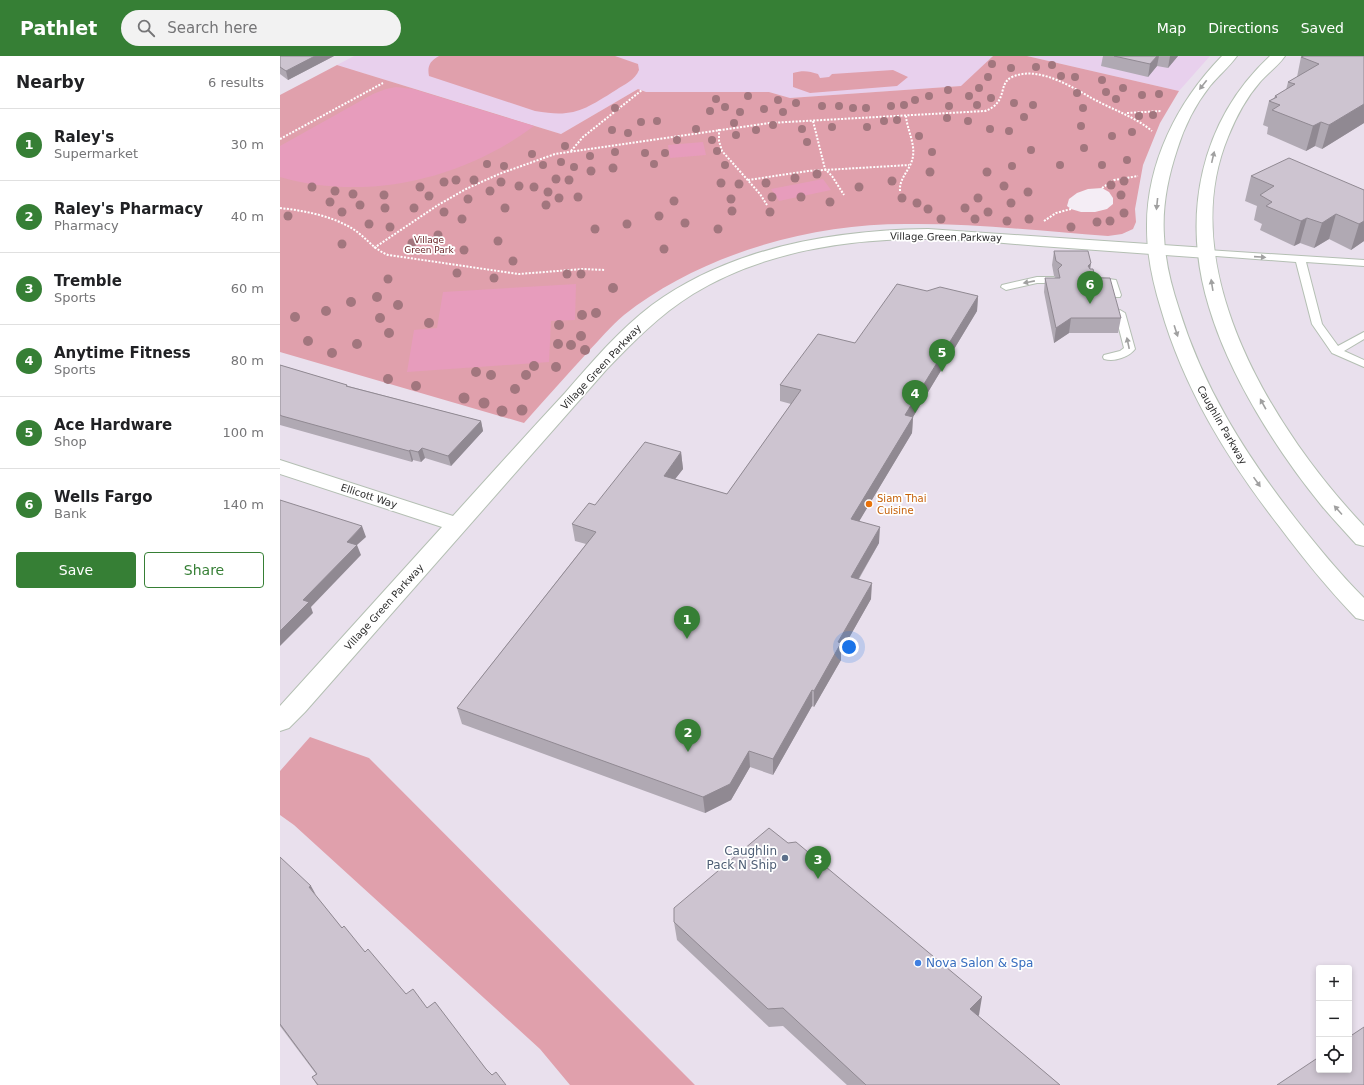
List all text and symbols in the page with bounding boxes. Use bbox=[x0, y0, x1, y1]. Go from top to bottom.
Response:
search box bbox=[121, 10, 401, 46]
text: Pathlet bbox=[20, 17, 97, 39]
icon: search bbox=[135, 17, 157, 39]
text: Search here bbox=[167, 19, 257, 37]
text: Map bbox=[1157, 20, 1186, 36]
text: Directions bbox=[1208, 20, 1279, 36]
text: Saved bbox=[1301, 20, 1344, 36]
text: Nearby bbox=[16, 72, 85, 92]
text: 6 results bbox=[208, 75, 264, 90]
one-way arrow bbox=[1199, 79, 1208, 90]
text: Raley's bbox=[54, 128, 114, 146]
text: 1 bbox=[24, 137, 34, 152]
text: 30 m bbox=[231, 137, 264, 152]
text: Supermarket bbox=[54, 146, 138, 161]
one-way arrow bbox=[1210, 150, 1216, 163]
one-way arrow bbox=[1154, 198, 1160, 210]
text: Raley's Pharmacy bbox=[54, 200, 203, 218]
text: 2 bbox=[24, 209, 34, 224]
text: 40 m bbox=[231, 209, 264, 224]
text: Pharmacy bbox=[54, 218, 119, 233]
street label: Village Green Parkway bbox=[890, 231, 1002, 243]
park label: Village Green Park bbox=[404, 235, 455, 255]
one-way arrow bbox=[1254, 253, 1266, 260]
pin: 6 bbox=[1077, 271, 1103, 304]
text: Tremble bbox=[54, 272, 122, 290]
one-way arrow bbox=[1023, 279, 1036, 285]
one-way arrow bbox=[1209, 279, 1215, 291]
text: 3 bbox=[24, 281, 34, 296]
text: 60 m bbox=[231, 281, 264, 296]
text: Sports bbox=[54, 290, 96, 305]
street label: Village Green Parkway bbox=[559, 322, 643, 412]
one-way arrow bbox=[1173, 326, 1179, 338]
one-way arrow bbox=[1124, 336, 1130, 349]
pin: 5 bbox=[929, 339, 955, 372]
text: Anytime Fitness bbox=[54, 344, 191, 362]
text: 4 bbox=[24, 353, 34, 368]
text: 80 m bbox=[231, 353, 264, 368]
text: Sports bbox=[54, 362, 96, 377]
pin: 4 bbox=[902, 380, 928, 413]
street label: Caughlin Parkway bbox=[1195, 384, 1249, 466]
one-way arrow bbox=[1260, 398, 1267, 410]
text: Ace Hardware bbox=[54, 416, 172, 434]
text: 5 bbox=[24, 425, 34, 440]
text: 100 m bbox=[222, 425, 264, 440]
text: Shop bbox=[54, 434, 87, 449]
one-way arrow bbox=[1253, 477, 1261, 487]
street label: Ellicott Way bbox=[339, 482, 399, 510]
text: Wells Fargo bbox=[54, 488, 153, 506]
place label: Siam Thai Cuisine bbox=[877, 493, 927, 516]
text: 6 bbox=[24, 497, 34, 512]
text: 140 m bbox=[222, 497, 264, 512]
marker: Siam Thai Cuisine bbox=[864, 499, 874, 509]
one-way arrow bbox=[1333, 505, 1342, 516]
text: Bank bbox=[54, 506, 87, 521]
button: Save bbox=[16, 552, 136, 588]
button: Share bbox=[144, 552, 264, 588]
street label: Village Green Parkway bbox=[342, 562, 426, 652]
pin: 1 bbox=[674, 606, 700, 639]
your location bbox=[839, 637, 859, 657]
pin: 2 bbox=[675, 719, 701, 752]
place label: Caughlin Pack N Ship bbox=[707, 844, 777, 872]
pin: 3 bbox=[805, 846, 831, 879]
marker: Caughlin Pack N Ship bbox=[780, 853, 790, 863]
place label: Nova Salon & Spa bbox=[926, 956, 1033, 970]
marker: Nova Salon & Spa bbox=[913, 958, 923, 968]
map controls bbox=[1316, 965, 1352, 1073]
button: + bbox=[1316, 965, 1352, 1001]
button: − bbox=[1316, 1001, 1352, 1037]
button: locate bbox=[1316, 1037, 1352, 1073]

